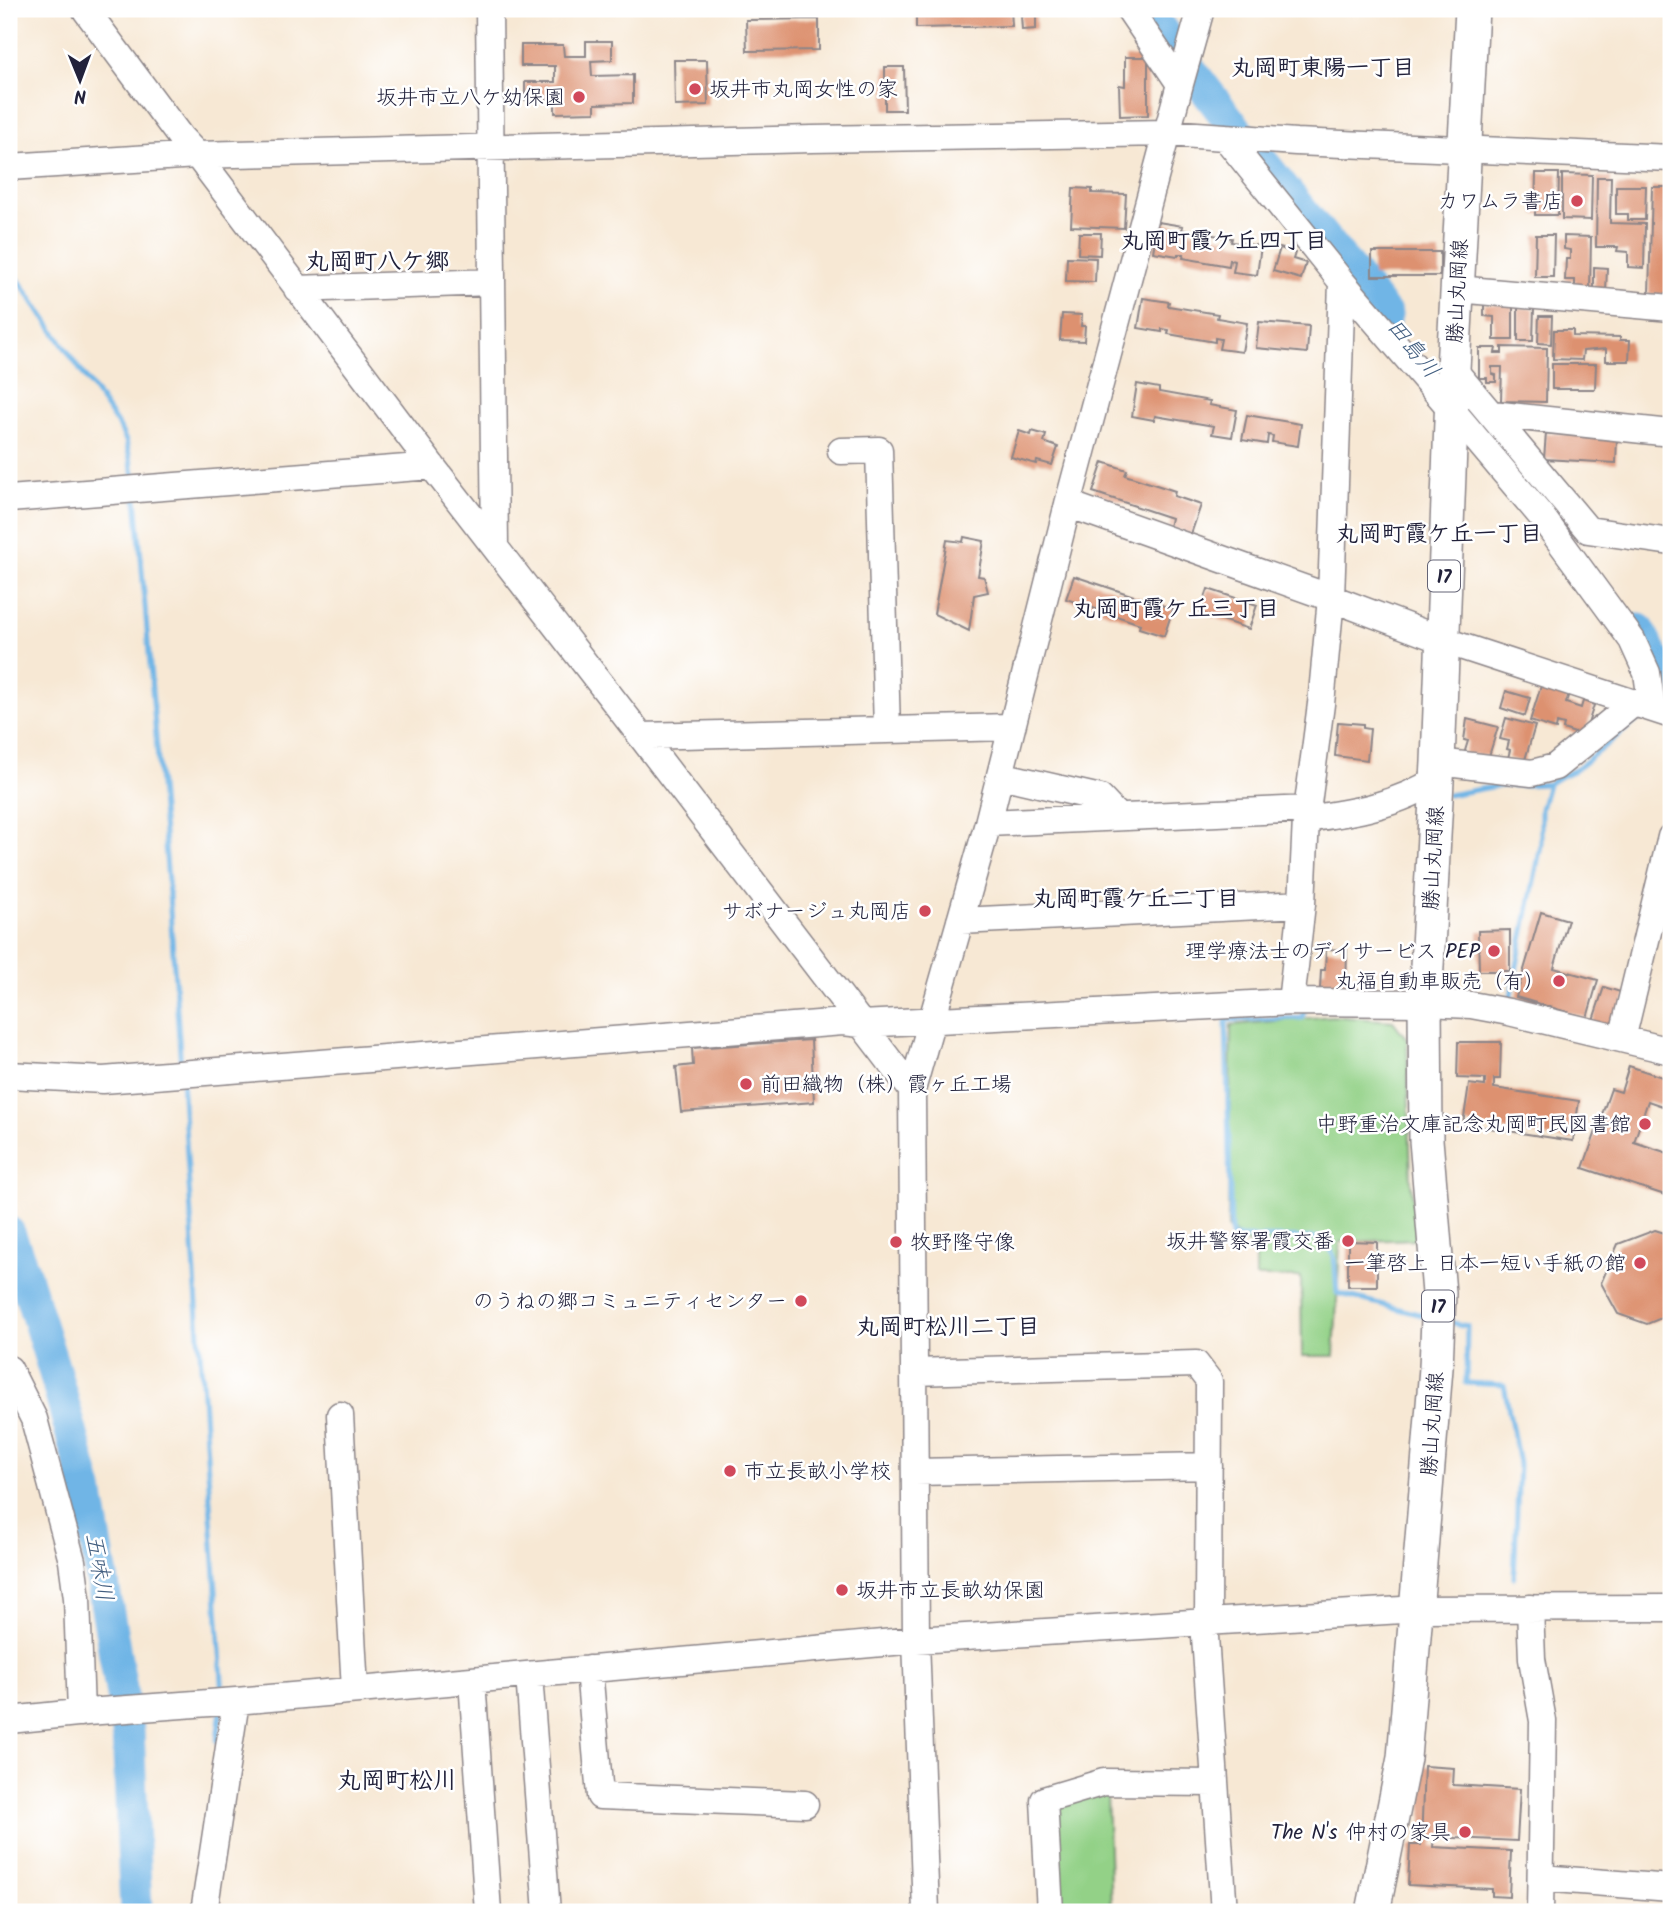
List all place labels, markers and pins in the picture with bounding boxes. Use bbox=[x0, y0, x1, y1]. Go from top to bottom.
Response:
place label: 坂井市丸岡女性の家 bbox=[709, 74, 898, 107]
marker: 坂井市丸岡女性の家 bbox=[687, 81, 703, 97]
place label: 坂井市立八ケ幼保園 bbox=[376, 82, 565, 115]
marker: 坂井市立八ケ幼保園 bbox=[571, 89, 587, 105]
place label: カワムラ書店 bbox=[1437, 186, 1563, 219]
marker: カワムラ書店 bbox=[1569, 193, 1585, 209]
place label: サボナージュ丸岡店 bbox=[722, 896, 911, 929]
marker: サボナージュ丸岡店 bbox=[917, 903, 933, 919]
place label: 理学療法士のデイサービス PEP bbox=[1185, 936, 1481, 969]
marker: 理学療法士のデイサービス PEP bbox=[1486, 943, 1502, 959]
place label: 丸福自動車販売（有） bbox=[1335, 966, 1545, 999]
marker: 丸福自動車販売（有） bbox=[1551, 973, 1567, 989]
place label: 前田織物（株）霞ヶ丘工場 bbox=[760, 1069, 1012, 1102]
marker: 前田織物（株）霞ヶ丘工場 bbox=[738, 1076, 754, 1092]
place label: 中野重治文庫記念丸岡町民図書館 bbox=[1316, 1109, 1631, 1142]
marker: 中野重治文庫記念丸岡町民図書館 bbox=[1637, 1116, 1653, 1132]
place label: 坂井警察署霞交番 bbox=[1166, 1226, 1334, 1259]
place label: 牧野隆守像 bbox=[910, 1227, 1015, 1260]
marker: 坂井警察署霞交番 bbox=[1340, 1233, 1356, 1249]
marker: 牧野隆守像 bbox=[888, 1234, 904, 1250]
place label: 一筆啓上 日本一短い手紙の館 bbox=[1345, 1248, 1626, 1281]
marker: 一筆啓上 日本一短い手紙の館 bbox=[1632, 1255, 1648, 1271]
place label: のうねの郷コミュニティセンター bbox=[473, 1286, 787, 1319]
marker: のうねの郷コミュニティセンター bbox=[793, 1293, 809, 1309]
place label: 市立長畝小学校 bbox=[744, 1456, 891, 1489]
marker: 市立長畝小学校 bbox=[722, 1463, 738, 1479]
place label: 坂井市立長畝幼保園 bbox=[856, 1575, 1045, 1608]
marker: 坂井市立長畝幼保園 bbox=[834, 1582, 850, 1598]
place label: The N's 仲村の家具 bbox=[1271, 1817, 1451, 1850]
marker: The N's 仲村の家具 bbox=[1457, 1824, 1473, 1840]

